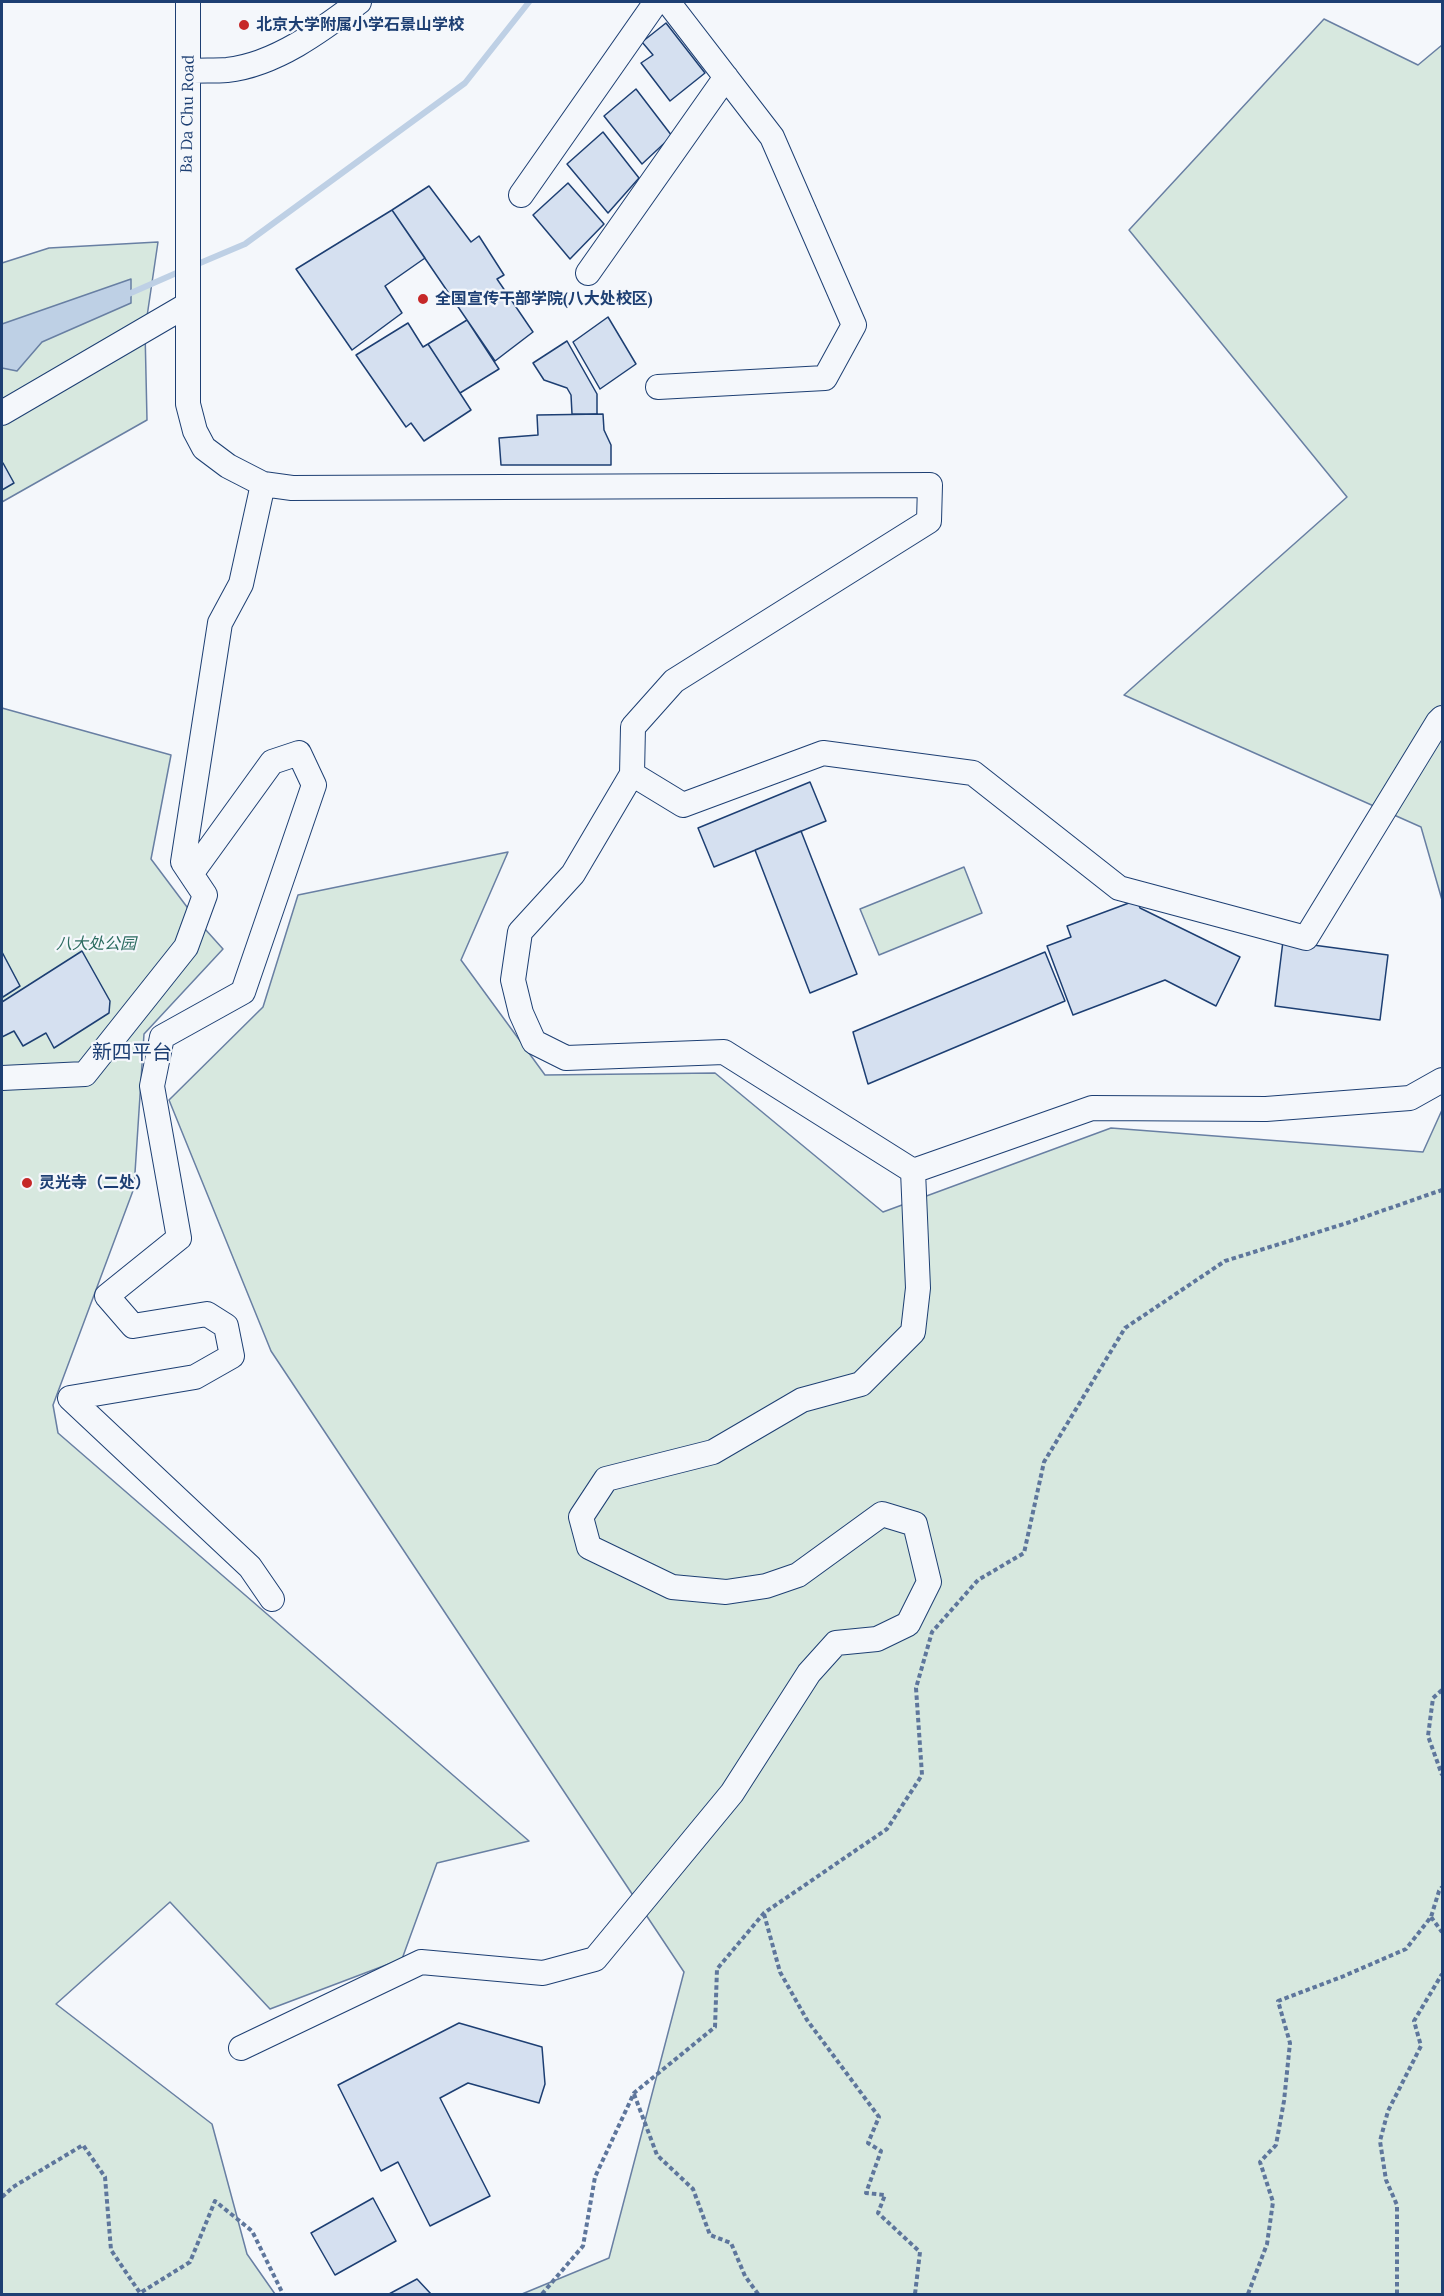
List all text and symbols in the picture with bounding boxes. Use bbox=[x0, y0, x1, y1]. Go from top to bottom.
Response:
place label: 北京大学附属小学石景山学校 bbox=[256, 15, 464, 35]
marker: 北京大学附属小学石景山学校 bbox=[237, 18, 251, 32]
street label: Ba Da Chu Road bbox=[177, 55, 199, 173]
place label: 全国宣传干部学院(八大处校区) bbox=[435, 289, 652, 309]
marker: 全国宣传干部学院(八大处校区) bbox=[416, 292, 430, 306]
park label: 八大处公园 bbox=[56, 934, 136, 954]
district label: 新四平台 bbox=[92, 1041, 172, 1065]
place label: 灵光寺（二处） bbox=[39, 1173, 151, 1193]
marker: 灵光寺（二处） bbox=[20, 1176, 34, 1190]

